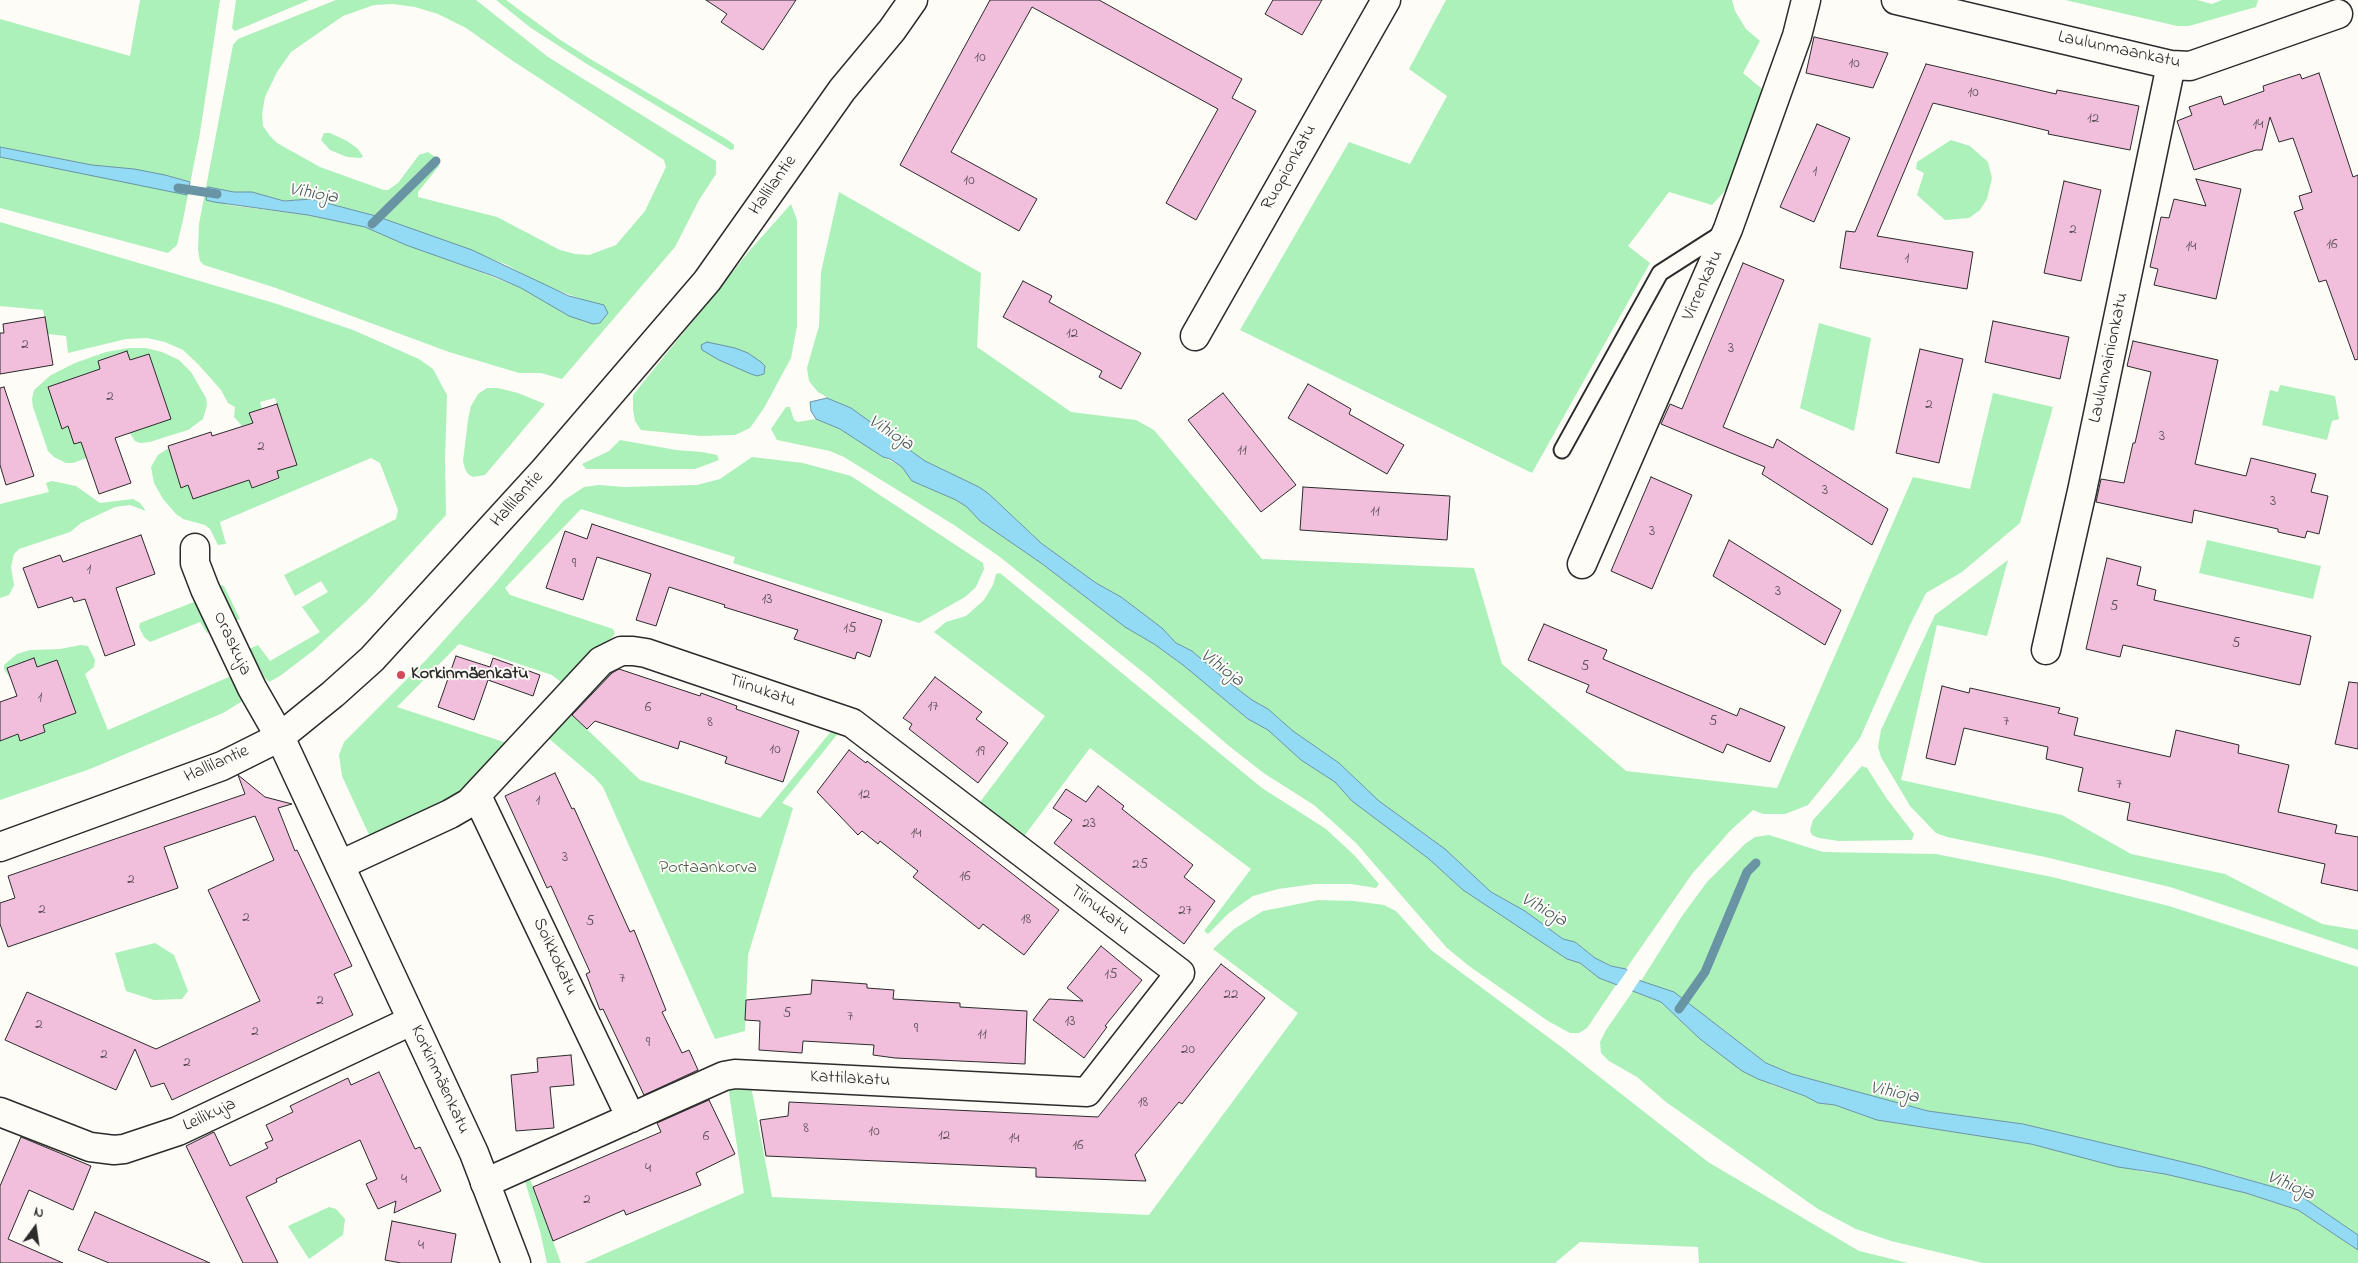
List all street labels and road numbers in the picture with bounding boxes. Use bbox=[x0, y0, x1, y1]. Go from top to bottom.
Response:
street label: Laulunmaankatu bbox=[2056, 27, 2182, 75]
street label: Ruopionkatu bbox=[1258, 121, 1322, 215]
street label: Hallilantie bbox=[746, 152, 802, 220]
street label: Virrenkatu bbox=[1679, 248, 1729, 324]
street label: Laulunvainionkatu bbox=[2086, 291, 2134, 425]
street label: Hallilantie bbox=[487, 467, 549, 533]
street label: Oraskuja bbox=[207, 609, 255, 679]
street label: Tiinukatu bbox=[725, 670, 799, 714]
street label: Hallilantie bbox=[181, 741, 253, 789]
street label: Tiinukatu bbox=[1065, 881, 1133, 941]
street label: Soikkokatu bbox=[527, 915, 581, 999]
street label: Korkinmäenkatu bbox=[404, 1022, 474, 1138]
street label: Kattilakatu bbox=[809, 1067, 891, 1093]
street label: Leilikuja bbox=[180, 1094, 240, 1138]

